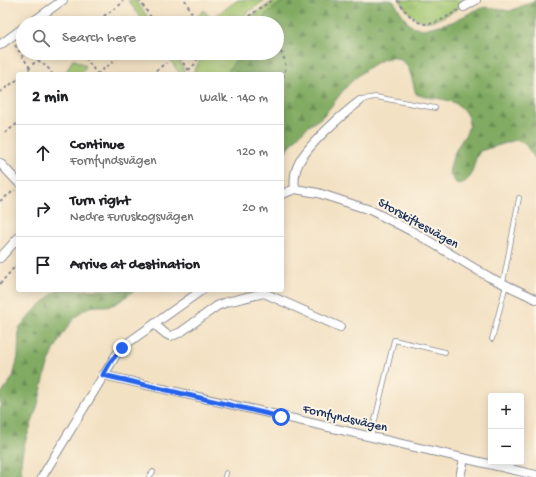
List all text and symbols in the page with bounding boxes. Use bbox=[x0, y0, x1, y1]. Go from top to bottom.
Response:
search box bbox=[16, 16, 284, 60]
icon: search bbox=[30, 27, 52, 49]
text: Search here bbox=[62, 29, 136, 47]
text: 2 min bbox=[32, 88, 68, 108]
text: Walk · 140 m bbox=[200, 91, 268, 106]
text: Continue bbox=[70, 136, 124, 154]
icon: ahead bbox=[32, 142, 54, 164]
text: 120 m bbox=[237, 145, 268, 160]
text: Fornfyndsvägen bbox=[70, 154, 156, 169]
text: Turn right bbox=[70, 192, 130, 210]
street label: Storskiftesvägen bbox=[375, 196, 462, 253]
icon: right bbox=[32, 198, 54, 220]
text: 20 m bbox=[242, 201, 268, 216]
text: Nedre Furuskogsvägen bbox=[70, 210, 193, 225]
icon: arrive bbox=[32, 254, 54, 276]
text: Arrive at destination bbox=[70, 256, 200, 274]
route end bbox=[113, 339, 131, 357]
map controls bbox=[488, 393, 524, 465]
button: + bbox=[488, 393, 524, 429]
street label: Fornfyndsvägen bbox=[300, 402, 390, 436]
route start bbox=[272, 408, 290, 426]
button: − bbox=[488, 429, 524, 465]

